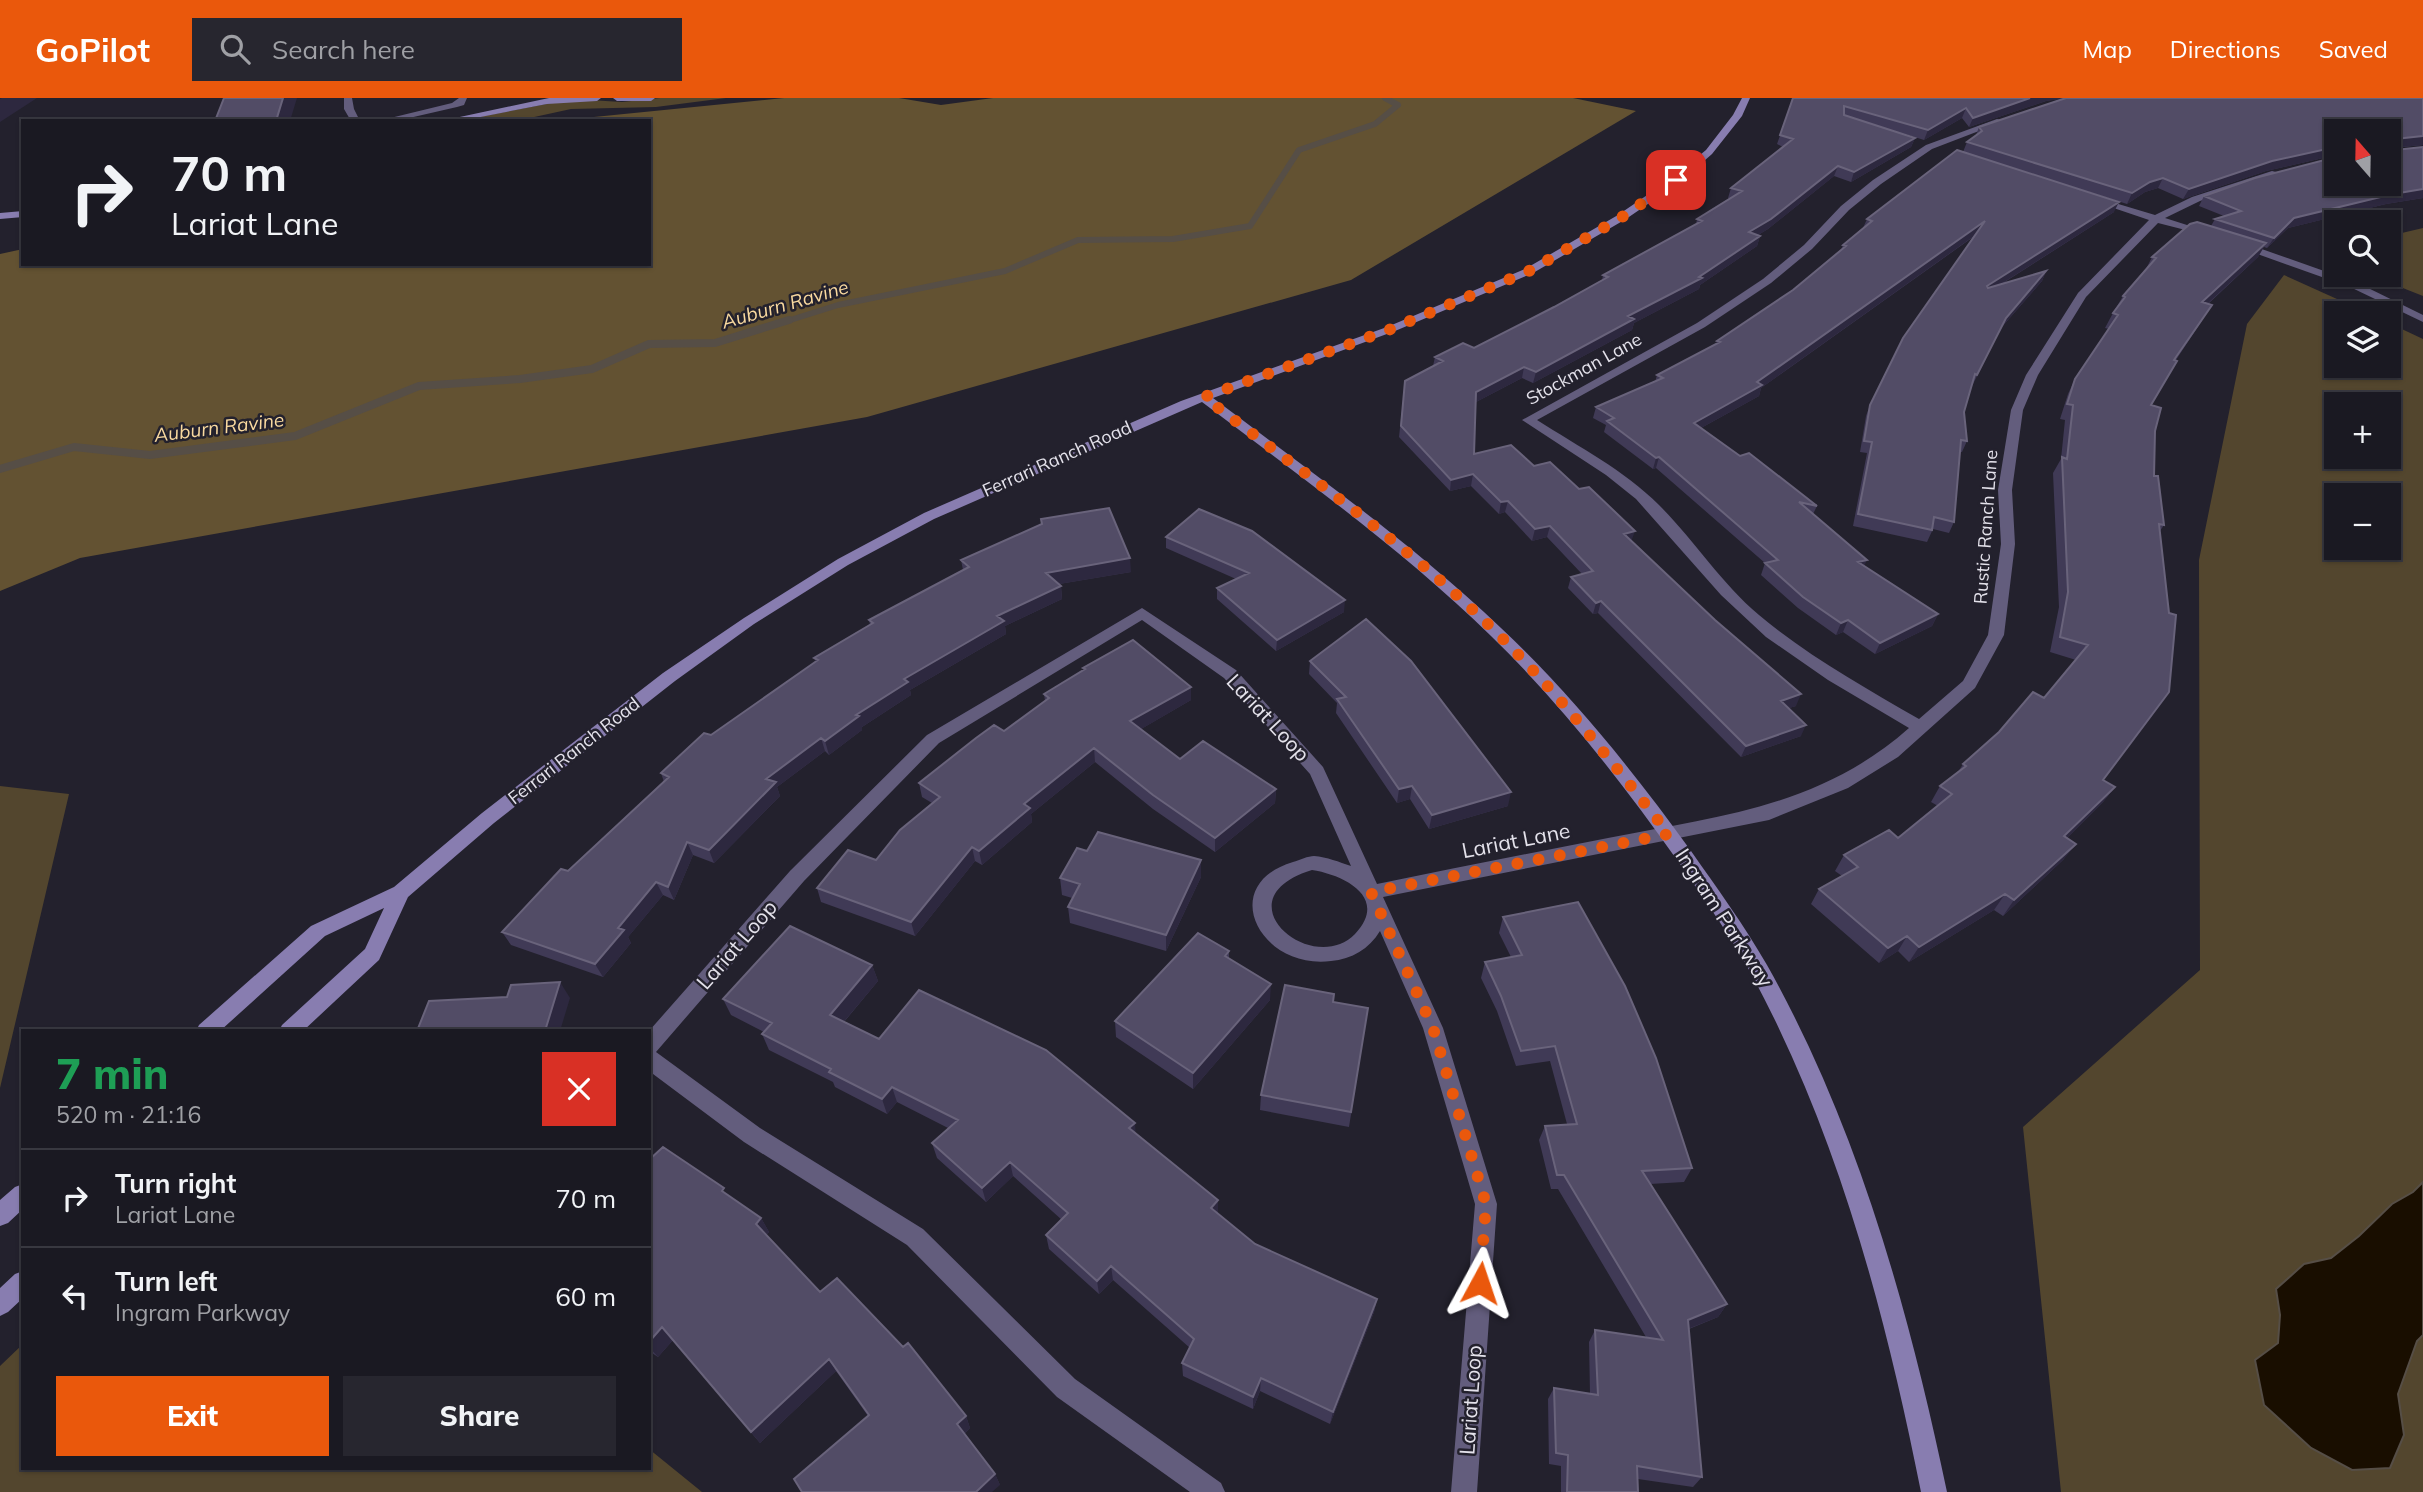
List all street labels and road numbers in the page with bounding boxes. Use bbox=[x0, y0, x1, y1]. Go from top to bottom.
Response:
street label: Stockman Lane bbox=[1522, 327, 1646, 410]
street label: Ferrari Ranch Road bbox=[979, 415, 1135, 502]
street label: Rustic Ranch Lane bbox=[1969, 449, 2002, 605]
street label: Lariat Loop bbox=[1222, 668, 1316, 766]
street label: Ferrari Ranch Road bbox=[503, 692, 644, 809]
street label: Lariat Lane bbox=[1459, 817, 1572, 863]
street label: Ingram Parkway bbox=[1670, 843, 1779, 992]
street label: Lariat Loop bbox=[690, 894, 782, 994]
street label: Lariat Loop bbox=[1453, 1344, 1487, 1456]

